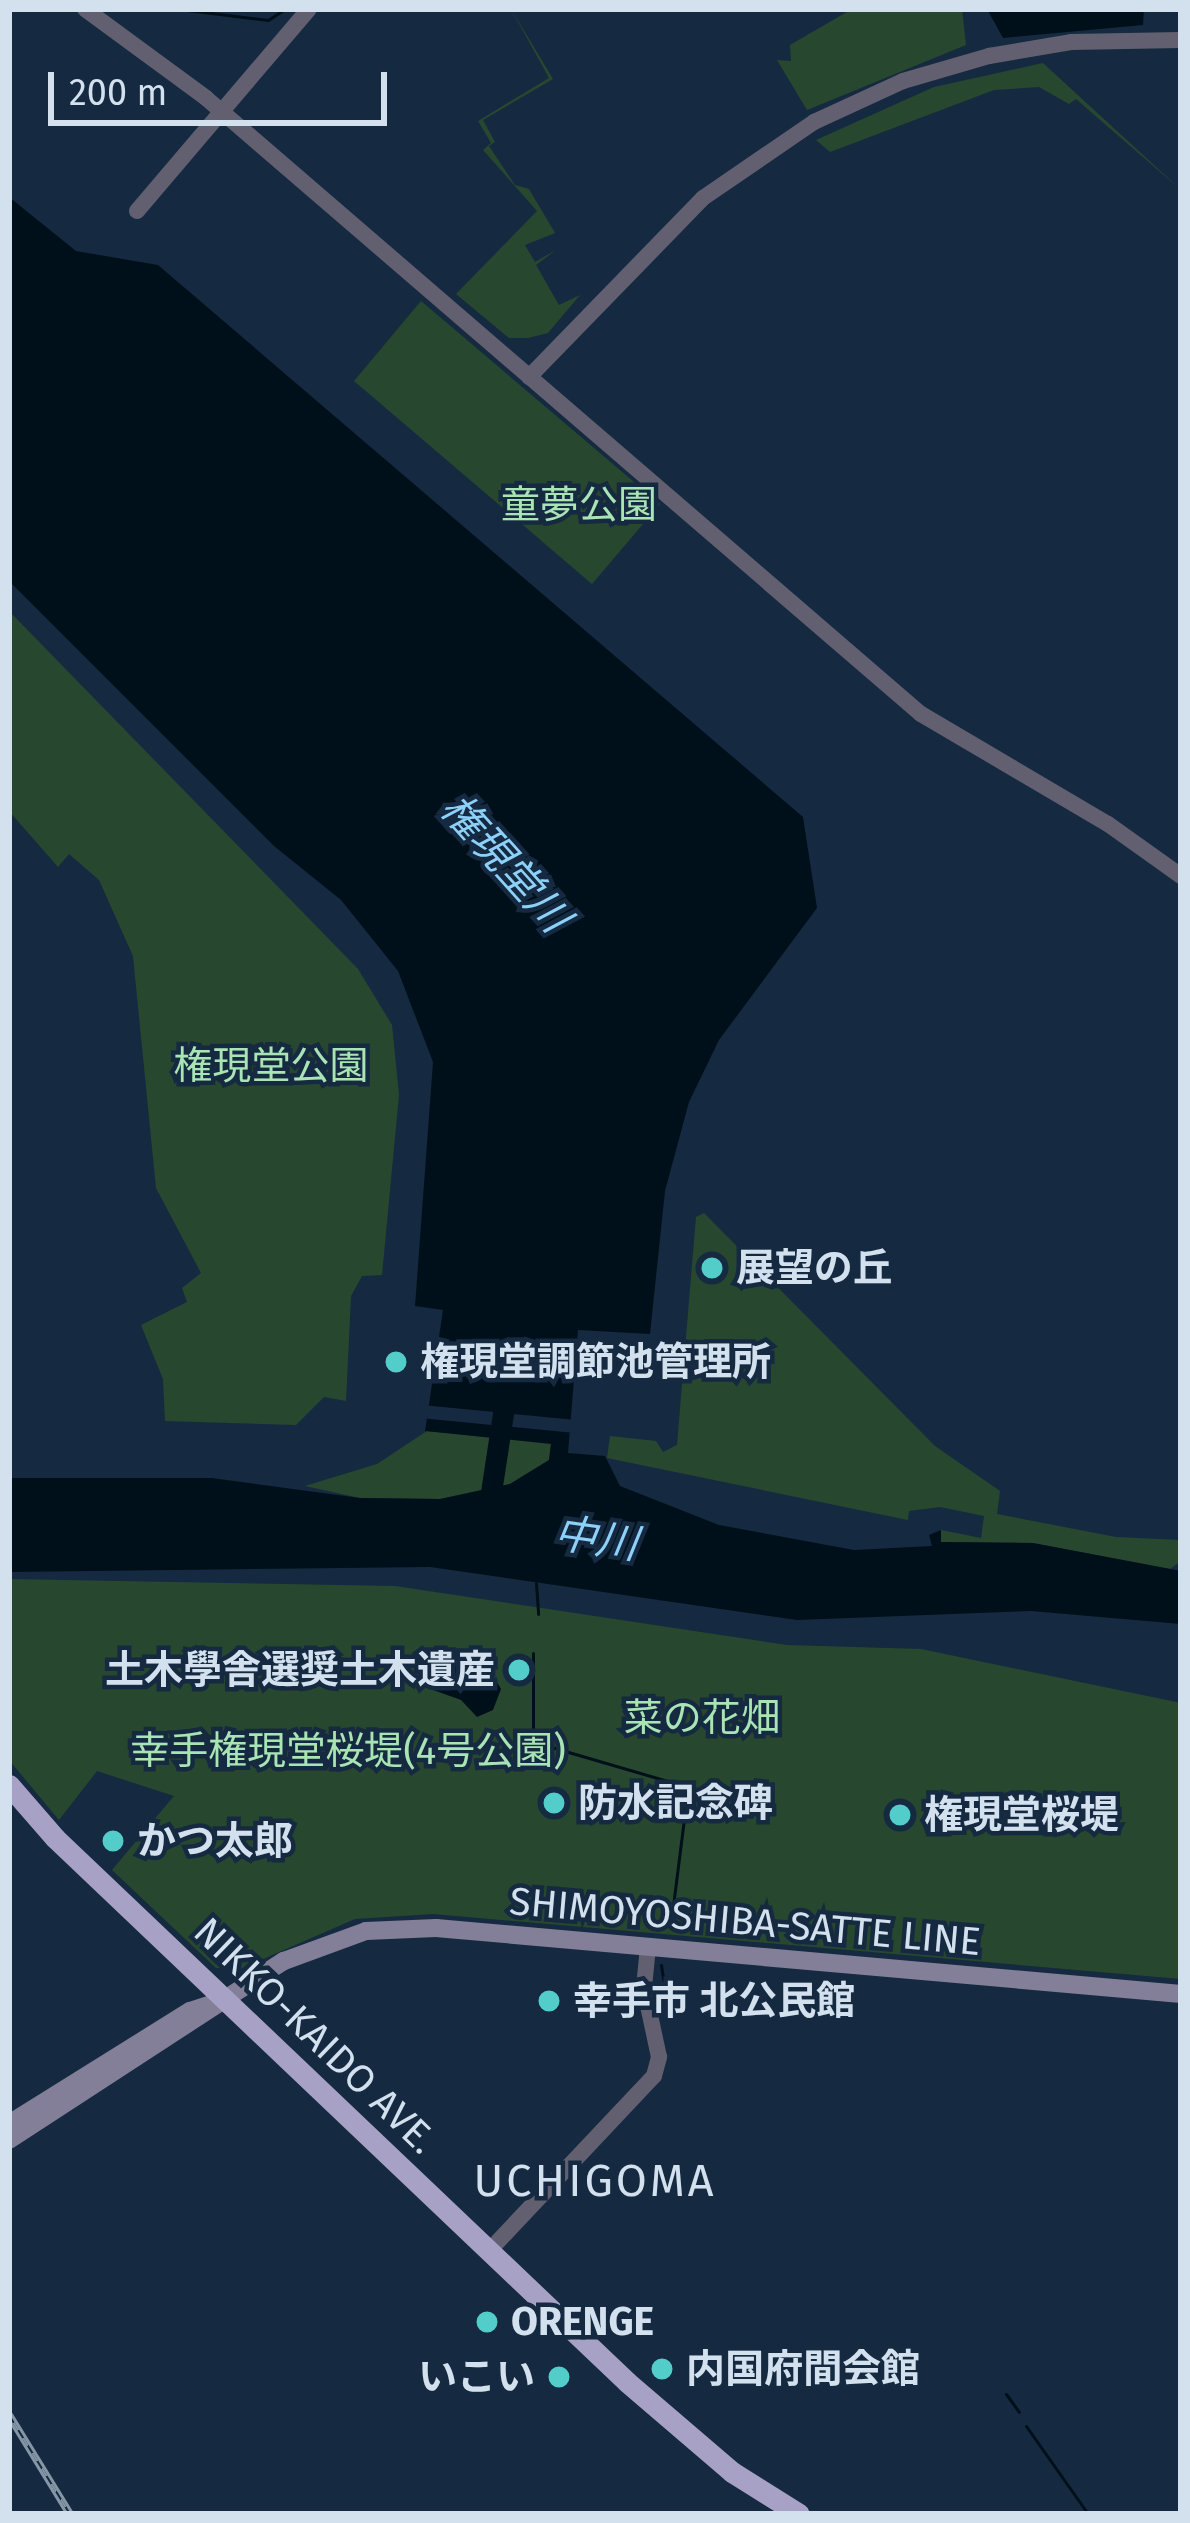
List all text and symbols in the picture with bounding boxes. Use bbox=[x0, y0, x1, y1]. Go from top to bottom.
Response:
scale bar bbox=[54, 48, 393, 122]
text: 200 m bbox=[69, 71, 167, 115]
park label: 童夢公園 bbox=[501, 482, 657, 528]
water label: 権現堂川 bbox=[430, 784, 580, 942]
park label: 権現堂公園 bbox=[174, 1043, 368, 1089]
place label: 展望の丘 bbox=[736, 1245, 892, 1291]
marker: 展望の丘 bbox=[699, 1255, 725, 1281]
place label: 権現堂調節池管理所 bbox=[420, 1339, 771, 1385]
marker: 権現堂調節池管理所 bbox=[383, 1349, 409, 1375]
water label: 中川 bbox=[551, 1508, 641, 1570]
place label: 土木學舎選奨土木遺産 bbox=[105, 1647, 495, 1693]
marker: 土木學舎選奨土木遺産 bbox=[506, 1657, 532, 1683]
park label: 菜の花畑 bbox=[624, 1695, 780, 1741]
park label: 幸手権現堂桜堤(4号公園) bbox=[130, 1728, 566, 1774]
place label: 防水記念碑 bbox=[578, 1780, 773, 1826]
marker: 防水記念碑 bbox=[541, 1790, 567, 1816]
place label: 権現堂桜堤 bbox=[924, 1792, 1119, 1838]
marker: 権現堂桜堤 bbox=[887, 1802, 913, 1828]
place label: かつ太郎 bbox=[137, 1818, 293, 1864]
marker: かつ太郎 bbox=[100, 1828, 126, 1854]
street label: SHIMOYOSHIBA-SATTE LINE bbox=[508, 1878, 982, 1966]
street label: NIKKO-KAIDO AVE. bbox=[184, 1908, 446, 2164]
place label: 幸手市 北公民館 bbox=[573, 1978, 855, 2024]
marker: 幸手市 北公民館 bbox=[536, 1988, 562, 2014]
district label: UCHIGOMA bbox=[474, 2155, 716, 2209]
place label: ORENGE bbox=[511, 2299, 654, 2345]
marker: ORENGE bbox=[474, 2309, 500, 2335]
place label: 内国府間会館 bbox=[686, 2346, 920, 2392]
place label: いこい bbox=[418, 2354, 535, 2400]
marker: 内国府間会館 bbox=[649, 2356, 675, 2382]
marker: いこい bbox=[546, 2364, 572, 2390]

